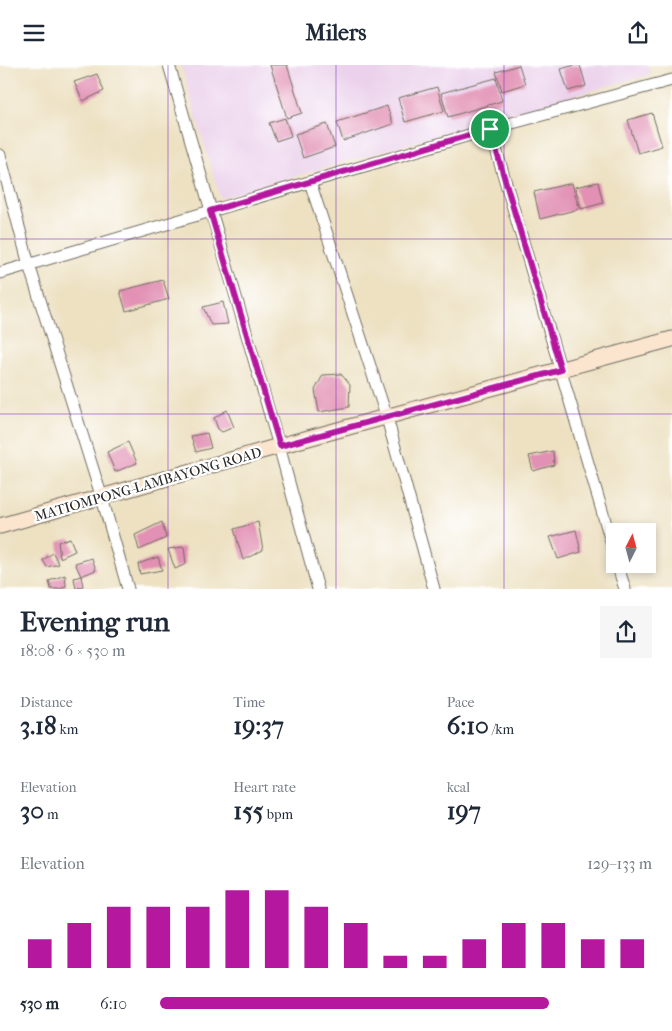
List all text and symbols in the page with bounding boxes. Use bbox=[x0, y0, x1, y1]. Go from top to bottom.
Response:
icon: menu bbox=[20, 19, 48, 47]
icon: share bbox=[624, 19, 652, 47]
text: Milers bbox=[306, 20, 366, 46]
pin bbox=[469, 108, 511, 150]
icon: arrive bbox=[476, 115, 504, 143]
street label: MATIOMPONG-LAMBAYONG ROAD bbox=[33, 444, 264, 525]
north arrow bbox=[606, 523, 656, 573]
map controls bbox=[606, 523, 656, 573]
text: Evening run bbox=[20, 605, 170, 638]
button: share bbox=[600, 606, 652, 658]
text: 18:08 · 6 × 530 m bbox=[20, 641, 125, 660]
text: Distance bbox=[20, 694, 73, 711]
text: Time bbox=[233, 694, 265, 711]
text: Pace bbox=[447, 694, 475, 711]
text: 3.18 bbox=[20, 711, 57, 740]
text: 19:37 bbox=[233, 711, 284, 740]
text: 6:10 bbox=[447, 711, 489, 740]
text: km bbox=[57, 721, 78, 738]
text: /km bbox=[489, 721, 514, 738]
text: Elevation bbox=[20, 779, 77, 796]
text: Heart rate bbox=[233, 779, 296, 796]
text: kcal bbox=[447, 779, 470, 796]
text: 30 bbox=[20, 796, 44, 825]
text: 155 bbox=[233, 796, 264, 825]
text: 197 bbox=[447, 796, 481, 825]
text: m bbox=[44, 806, 59, 823]
text: bpm bbox=[264, 806, 293, 823]
text: Elevation bbox=[20, 854, 85, 873]
text: 129–133 m bbox=[587, 854, 652, 873]
text: 530 m bbox=[20, 994, 59, 1013]
text: 6:10 bbox=[100, 994, 127, 1013]

